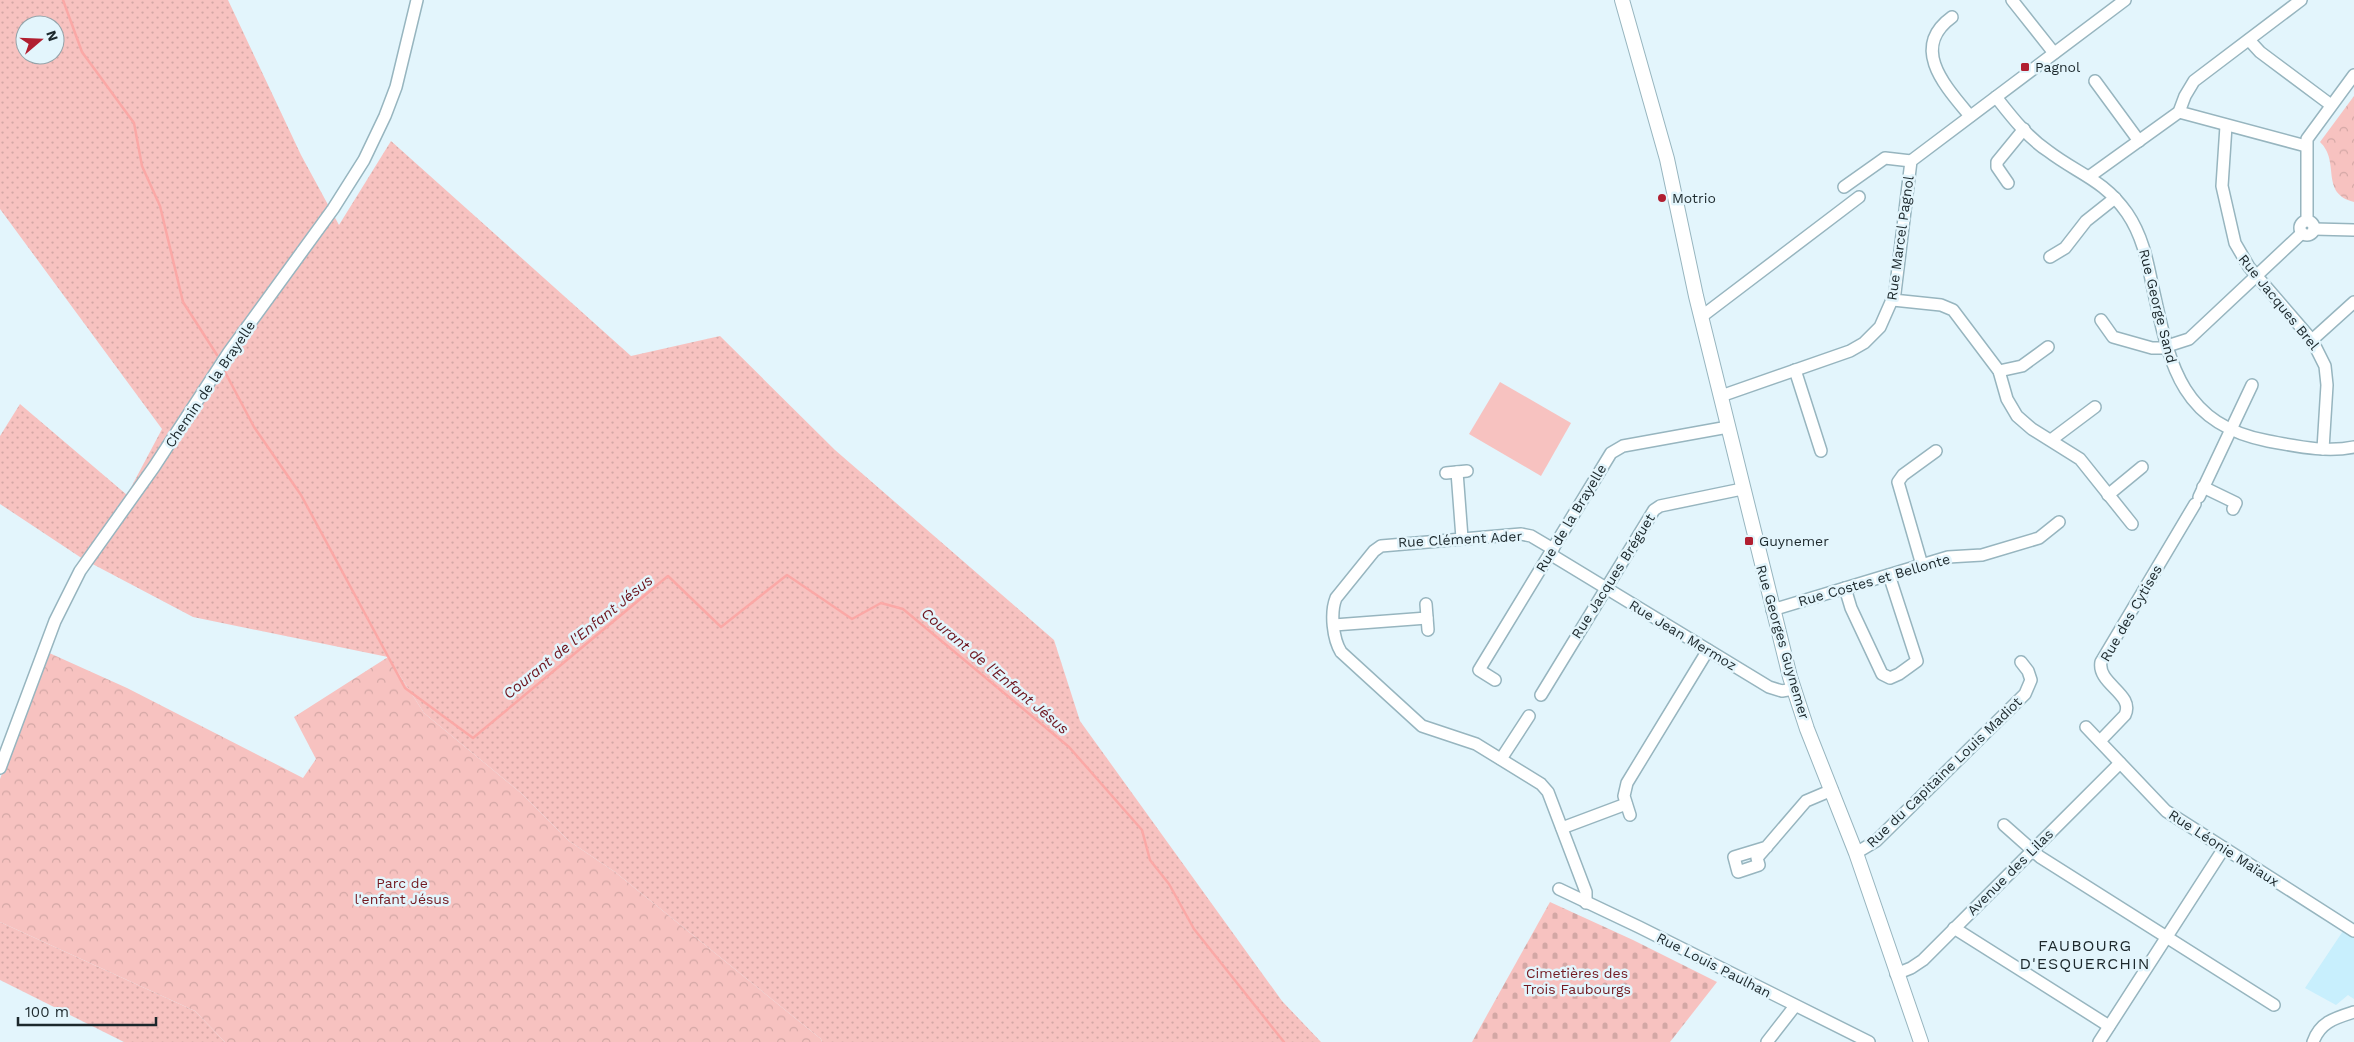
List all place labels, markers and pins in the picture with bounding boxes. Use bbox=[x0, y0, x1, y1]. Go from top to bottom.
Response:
place label: Pagnol bbox=[2035, 59, 2081, 75]
marker: Pagnol bbox=[2019, 61, 2031, 73]
place label: Motrio bbox=[1672, 190, 1716, 206]
marker: Motrio bbox=[1656, 192, 1668, 204]
place label: Guynemer bbox=[1759, 533, 1829, 549]
marker: Guynemer bbox=[1743, 535, 1755, 547]

